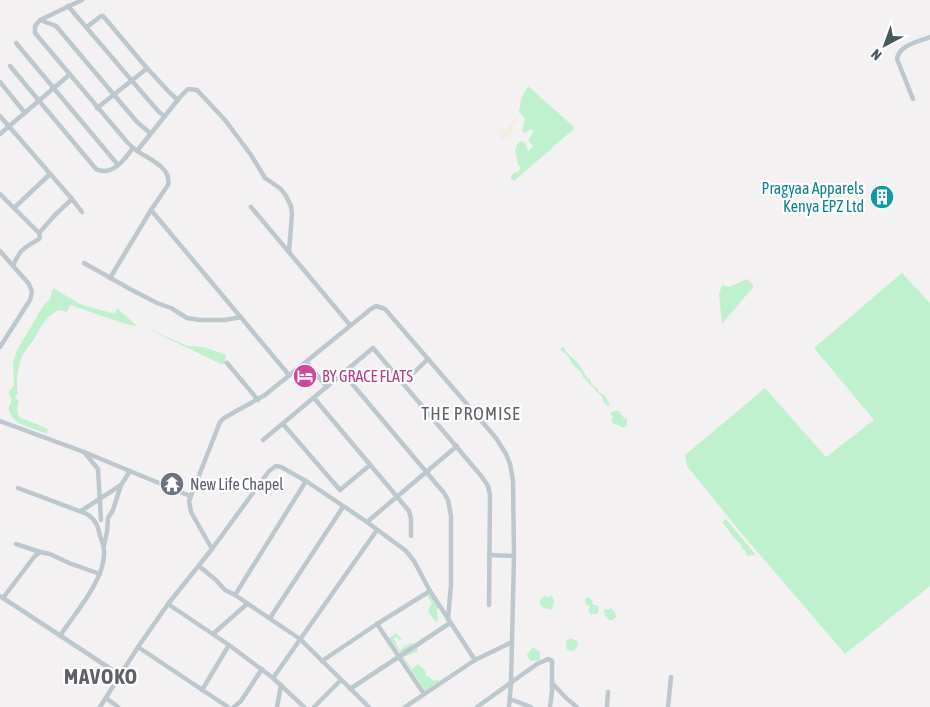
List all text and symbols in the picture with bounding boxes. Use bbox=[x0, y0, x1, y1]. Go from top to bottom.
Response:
north arrow bbox=[860, 20, 910, 70]
text: N bbox=[868, 46, 885, 64]
place label: Pragyaa Apparels Kenya EPZ Ltd bbox=[762, 179, 864, 216]
building icon: Pragyaa Apparels Kenya EPZ Ltd bbox=[869, 184, 895, 210]
hotel icon: BY GRACE FLATS bbox=[292, 363, 318, 389]
place label: BY GRACE FLATS bbox=[322, 367, 413, 385]
district label: THE PROMISE bbox=[421, 403, 521, 424]
temple icon: New Life Chapel bbox=[159, 471, 185, 497]
place label: New Life Chapel bbox=[190, 475, 284, 494]
district label: MAVOKO bbox=[64, 664, 138, 688]

